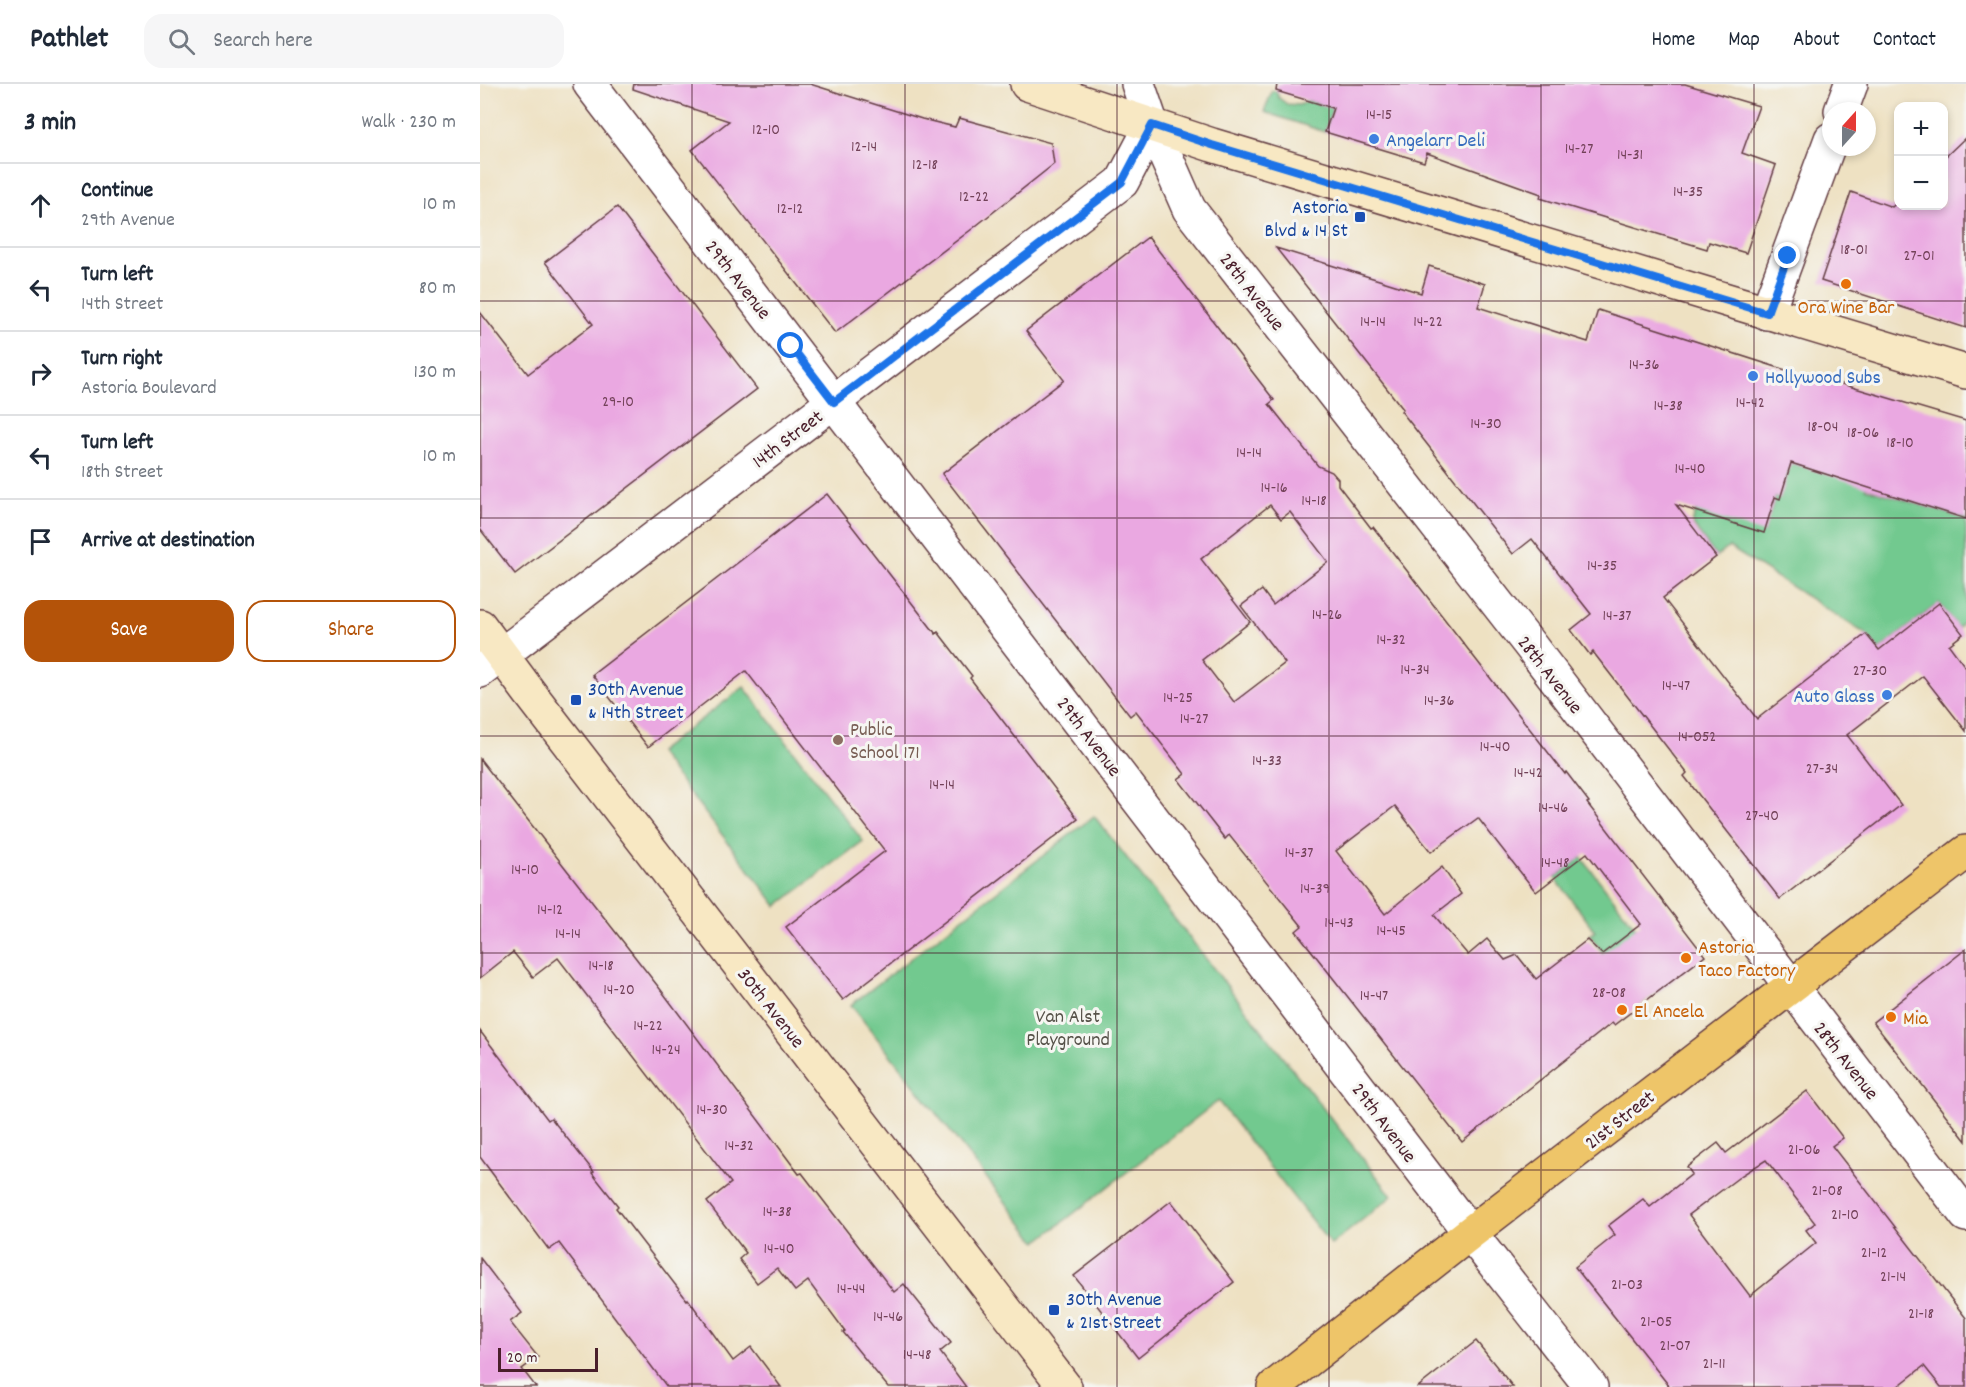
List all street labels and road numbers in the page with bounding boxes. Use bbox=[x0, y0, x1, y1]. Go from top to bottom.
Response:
street label: 29th Avenue bbox=[697, 235, 777, 327]
street label: 28th Avenue bbox=[1211, 248, 1290, 338]
street label: 14th Street bbox=[747, 404, 830, 476]
street label: 28th Avenue bbox=[1509, 631, 1588, 721]
street label: 29th Avenue bbox=[1048, 692, 1127, 784]
street label: 30th Avenue bbox=[729, 963, 810, 1055]
street label: 28th Avenue bbox=[1805, 1017, 1884, 1107]
street label: 29th Avenue bbox=[1343, 1078, 1422, 1170]
street label: 21st Street bbox=[1580, 1085, 1662, 1158]

